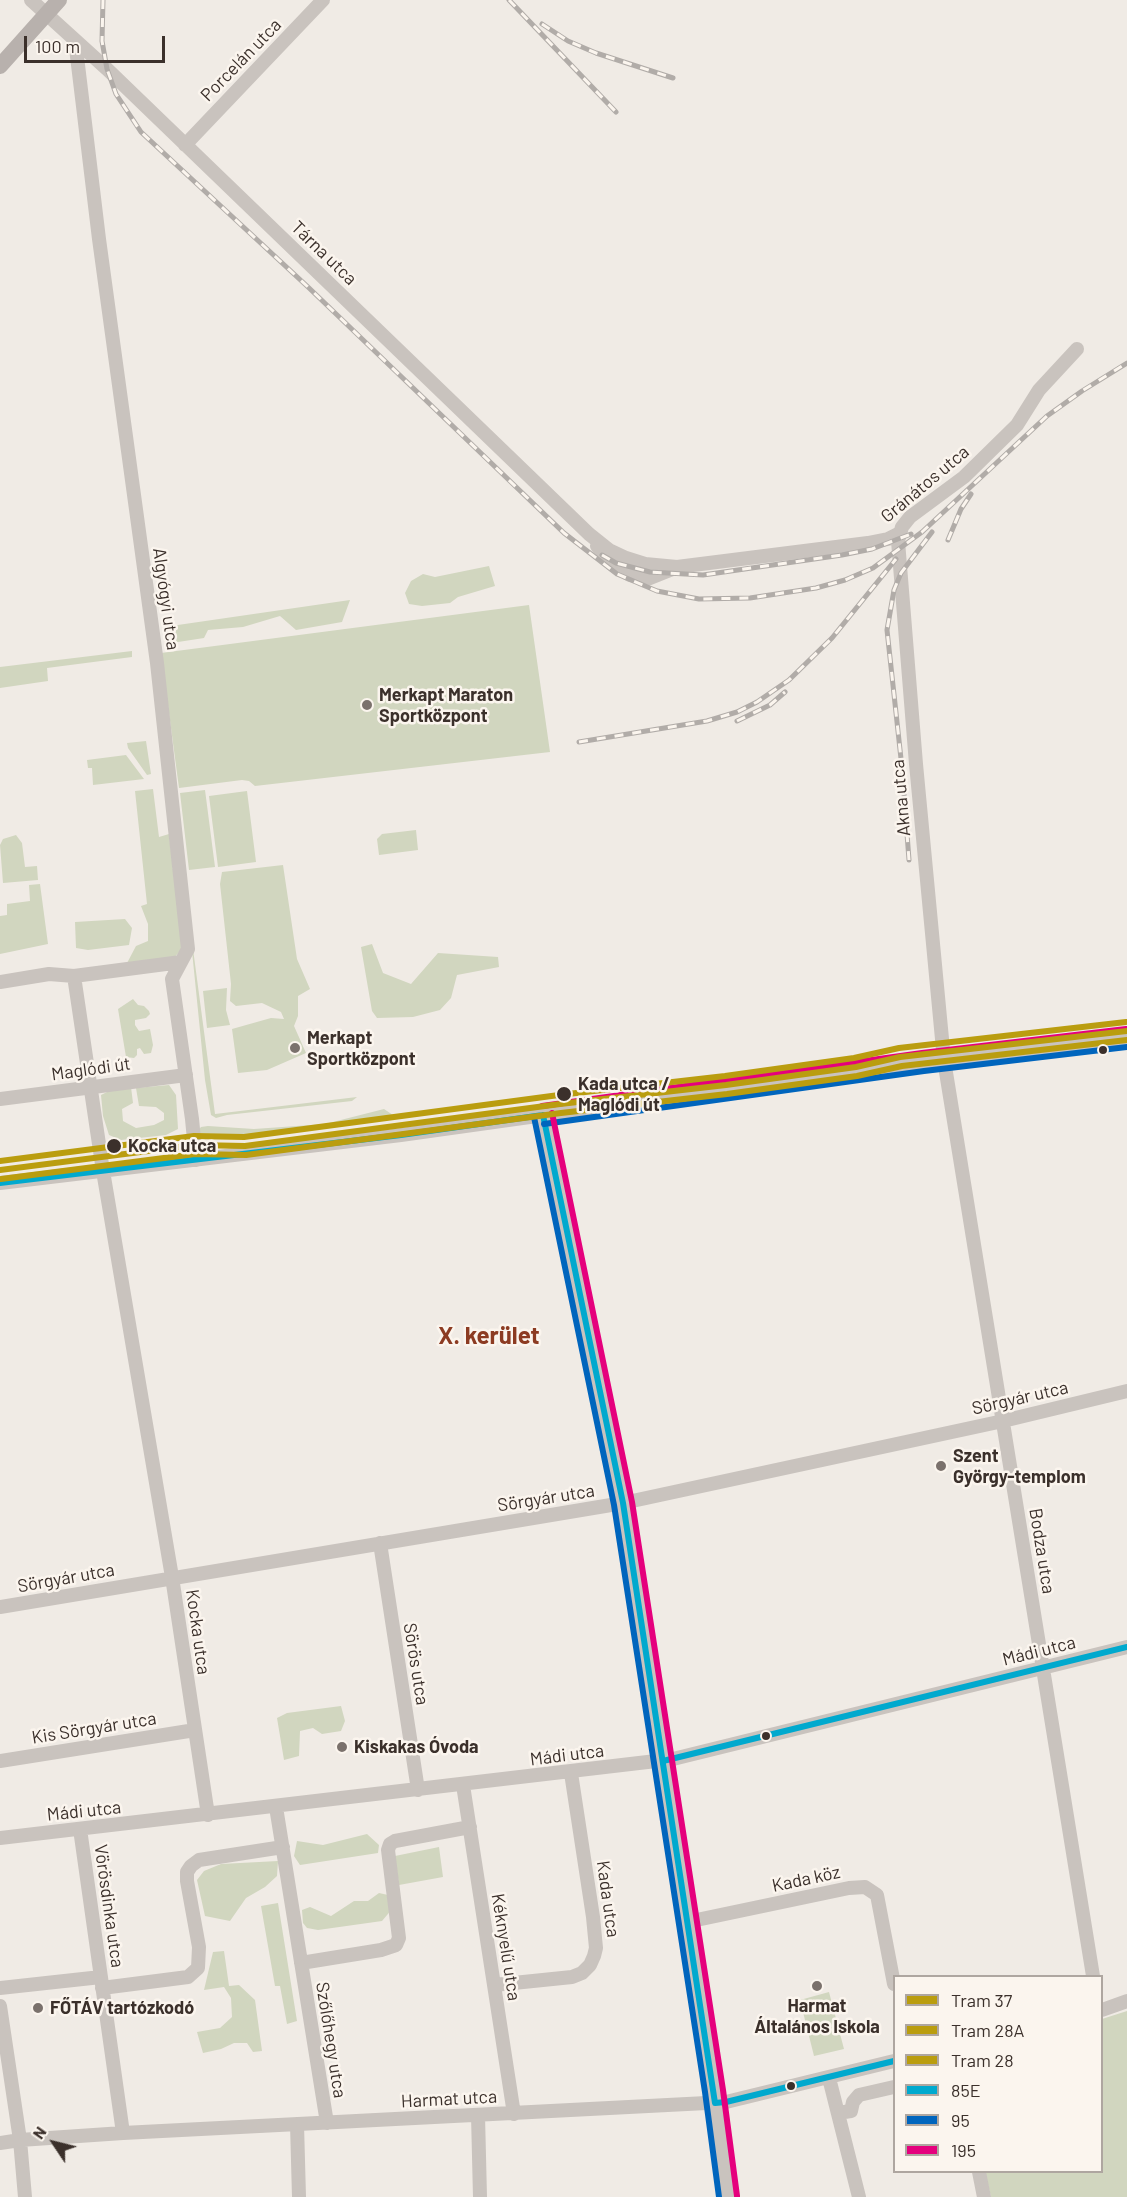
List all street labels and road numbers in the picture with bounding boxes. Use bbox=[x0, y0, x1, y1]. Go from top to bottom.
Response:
street label: Porcelán utca bbox=[196, 14, 286, 106]
street label: Tárna utca bbox=[287, 217, 361, 289]
street label: Gránátos utca bbox=[877, 441, 973, 527]
street label: Algyógyi utca bbox=[148, 547, 184, 651]
street label: Akna utca bbox=[887, 759, 915, 837]
street label: Maglódi út bbox=[50, 1053, 132, 1085]
street label: Sörgyár utca bbox=[970, 1376, 1070, 1420]
street label: Sörgyár utca bbox=[496, 1480, 596, 1516]
street label: Bodza utca bbox=[1025, 1507, 1059, 1595]
street label: Sörgyár utca bbox=[16, 1559, 116, 1597]
street label: Kocka utca bbox=[181, 1588, 215, 1676]
street label: Sörös utca bbox=[399, 1621, 433, 1707]
street label: Mádi utca bbox=[1000, 1632, 1078, 1670]
street label: Kis Sörgyár utca bbox=[30, 1707, 158, 1749]
street label: Mádi utca bbox=[529, 1740, 605, 1770]
street label: Mádi utca bbox=[46, 1796, 122, 1826]
street label: Vörösdinka utca bbox=[90, 1843, 128, 1969]
street label: Kada utca bbox=[592, 1859, 624, 1939]
street label: Kada köz bbox=[770, 1861, 842, 1897]
street label: Kéknyelű utca bbox=[487, 1892, 525, 2002]
street label: Szőlőhegy utca bbox=[311, 1980, 351, 2100]
street label: Harmat utca bbox=[400, 2086, 498, 2112]

